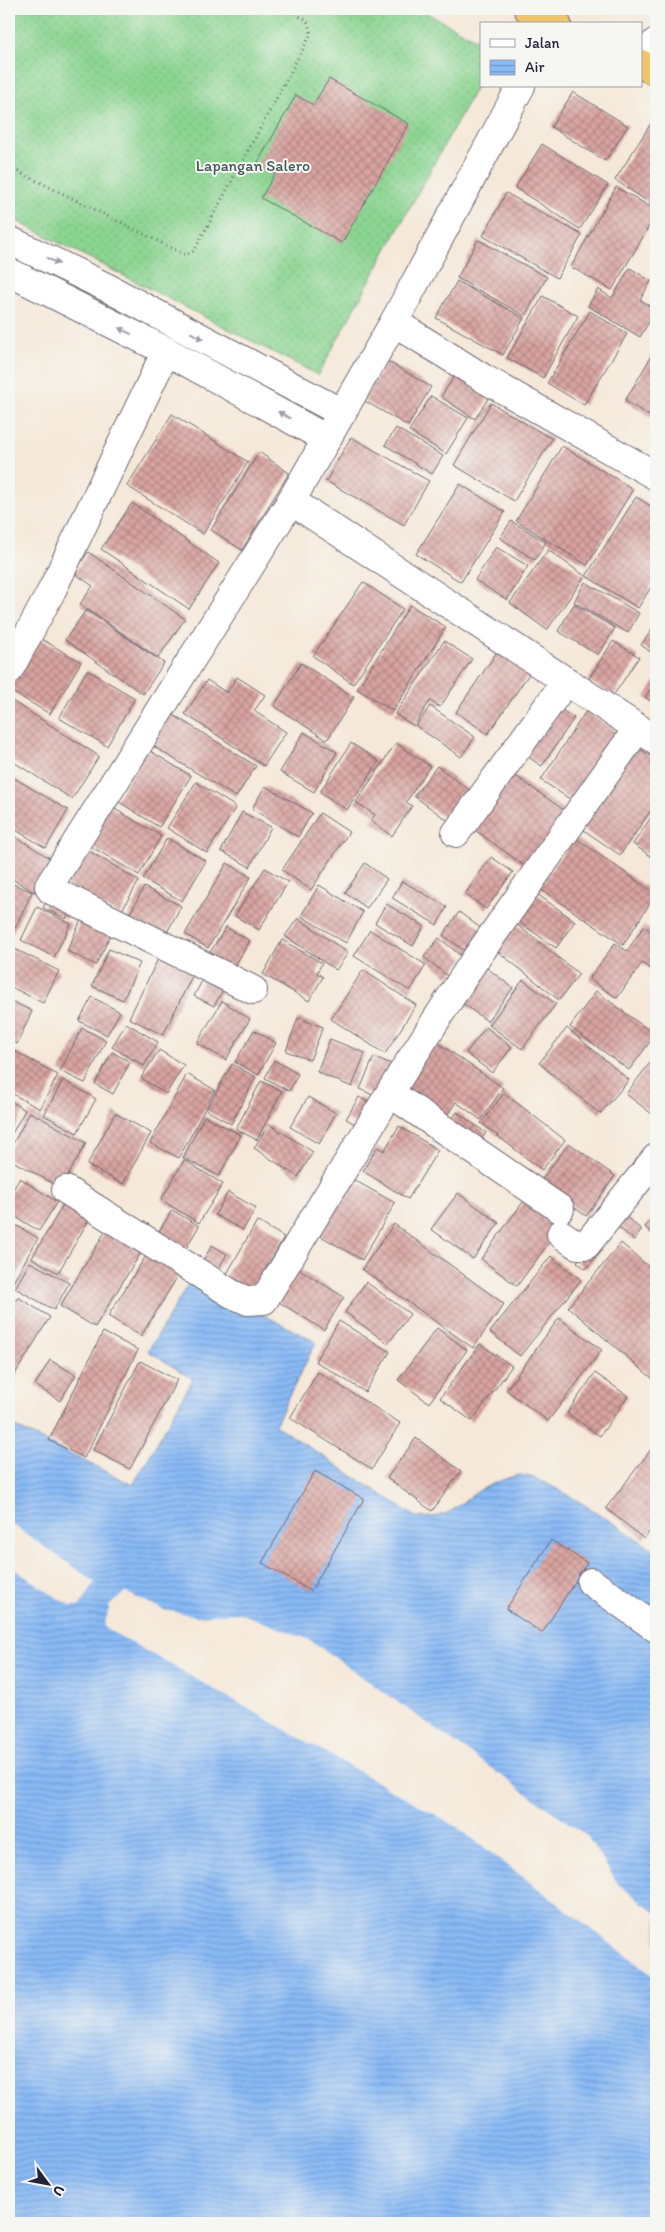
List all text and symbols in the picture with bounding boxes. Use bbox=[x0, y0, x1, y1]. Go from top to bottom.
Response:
legend bbox=[480, 22, 642, 88]
text: Jalan bbox=[525, 34, 559, 52]
text: Air bbox=[525, 58, 544, 76]
park label: Lapangan Salero bbox=[196, 156, 310, 175]
one-way arrow bbox=[46, 258, 60, 266]
one-way arrow bbox=[118, 326, 133, 335]
one-way arrow bbox=[190, 332, 204, 340]
one-way arrow bbox=[278, 411, 291, 420]
north arrow bbox=[22, 2160, 72, 2210]
text: U bbox=[49, 2182, 68, 2199]

